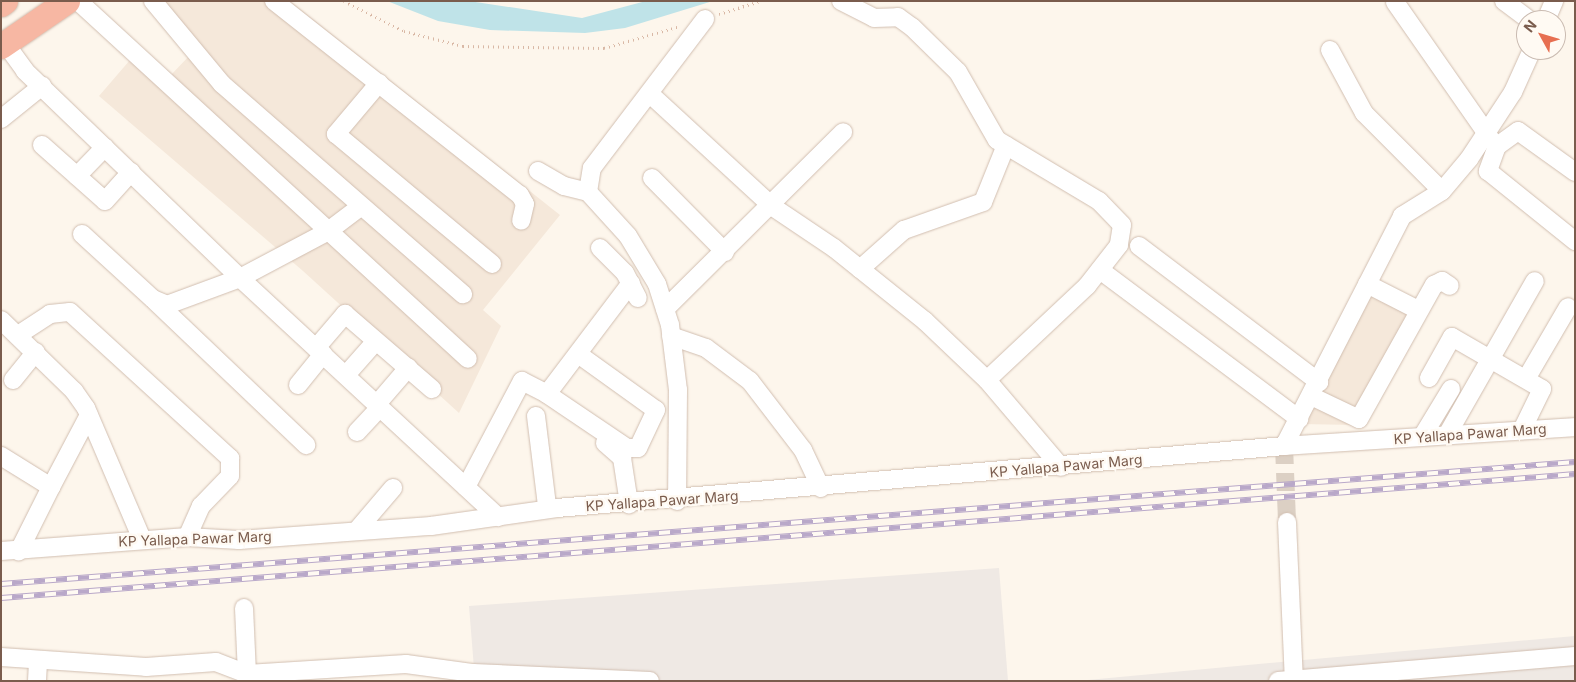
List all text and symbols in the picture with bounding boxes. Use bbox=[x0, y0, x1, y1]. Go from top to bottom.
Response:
north arrow bbox=[1516, 10, 1566, 60]
text: N bbox=[1520, 16, 1540, 35]
street label: KP Yallapa Pawar Marg bbox=[1393, 420, 1547, 448]
street label: KP Yallapa Pawar Marg bbox=[989, 451, 1143, 481]
street label: KP Yallapa Pawar Marg bbox=[585, 487, 739, 515]
street label: KP Yallapa Pawar Marg bbox=[118, 528, 272, 550]

